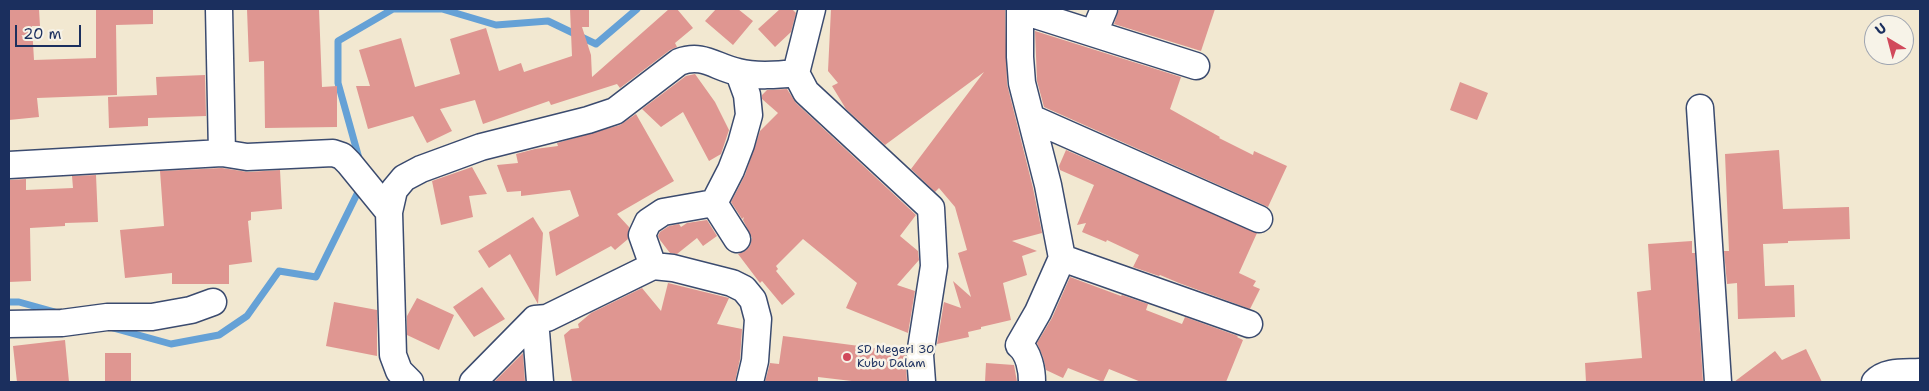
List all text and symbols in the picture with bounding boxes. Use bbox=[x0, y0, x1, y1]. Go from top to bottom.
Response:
scale bar bbox=[18, 15, 84, 47]
north arrow bbox=[1864, 15, 1914, 65]
text: U bbox=[1871, 19, 1890, 39]
text: 20 m bbox=[23, 24, 62, 44]
place label: SD Negeri 30 Kubu Dalam bbox=[857, 343, 935, 371]
marker: SD Negeri 30 Kubu Dalam bbox=[841, 351, 853, 363]

